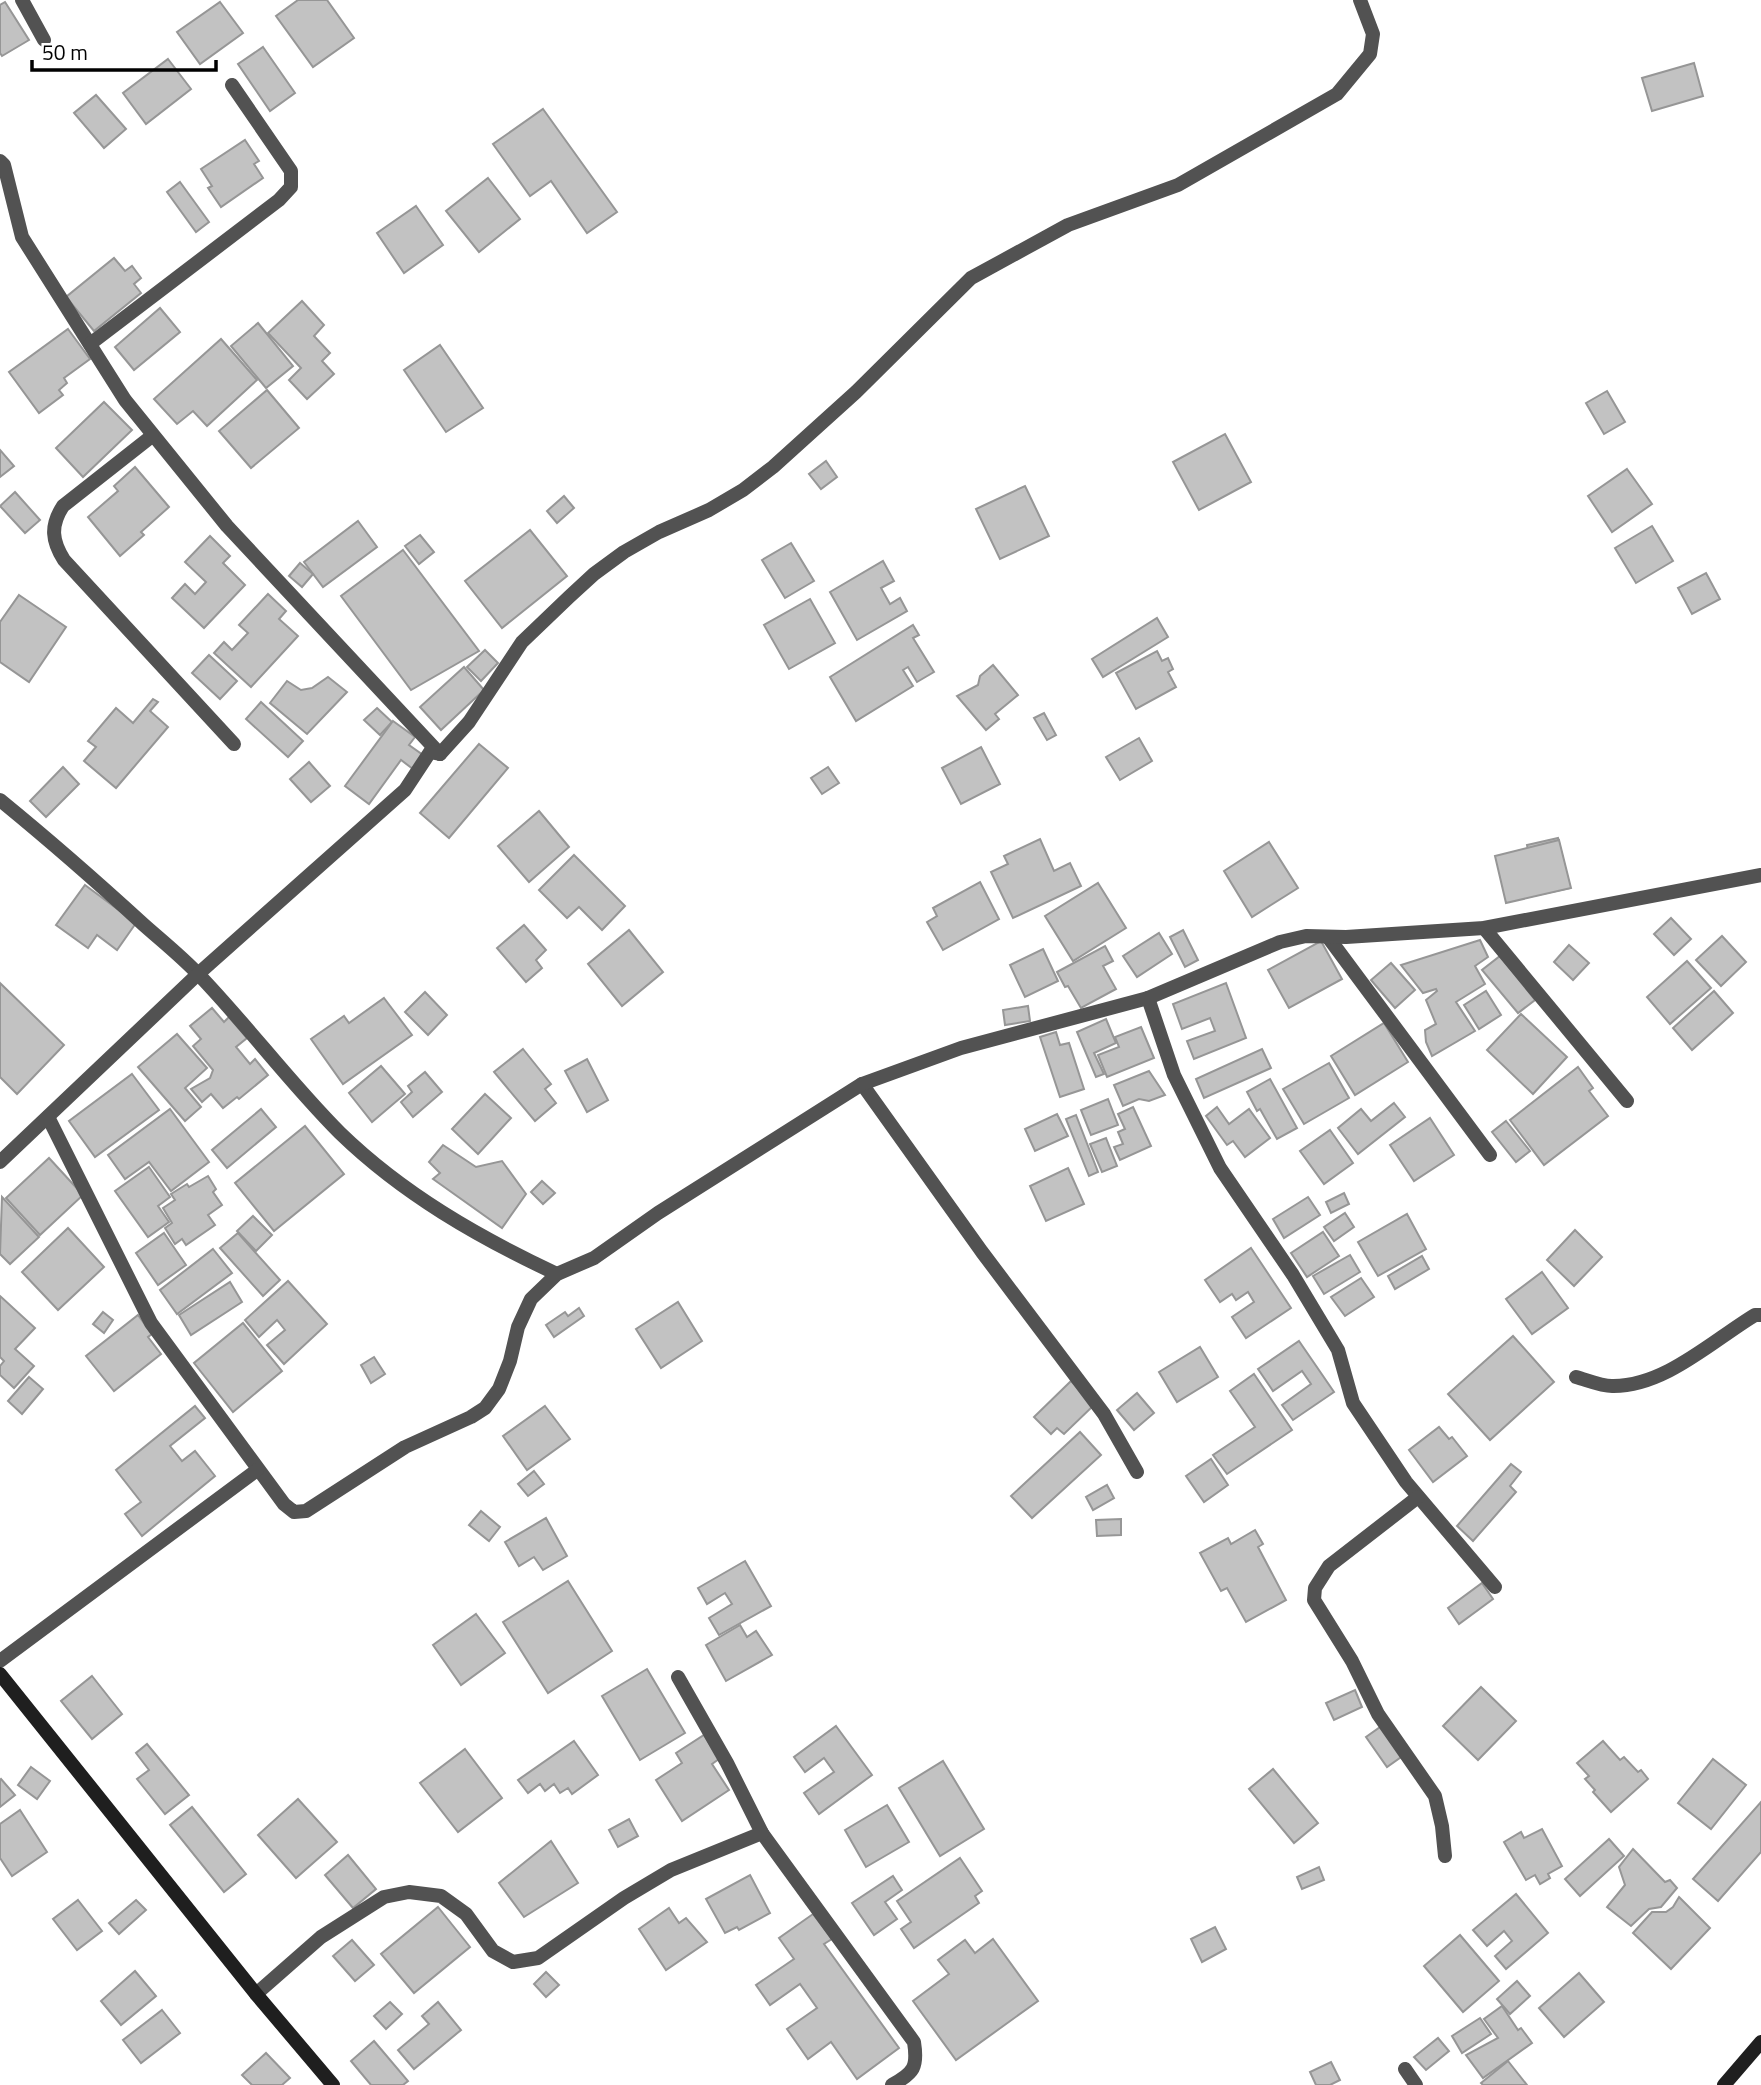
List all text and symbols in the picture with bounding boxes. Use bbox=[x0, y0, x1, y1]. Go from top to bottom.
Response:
scale bar bbox=[32, 28, 215, 72]
text: 50 m bbox=[42, 36, 88, 68]

